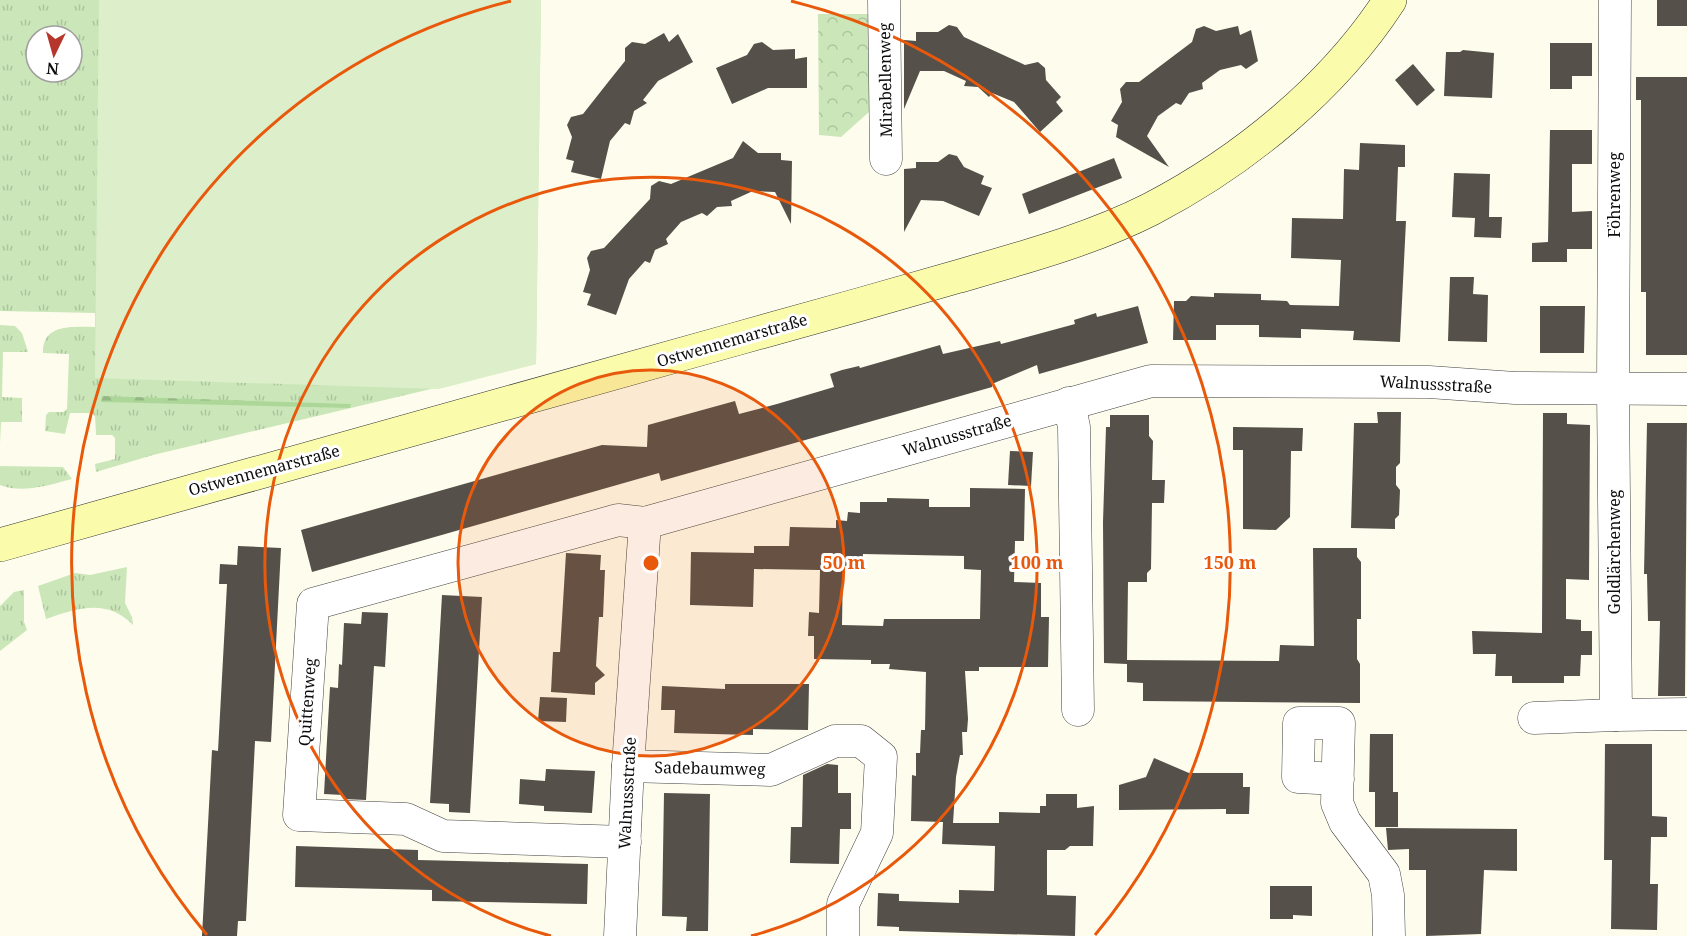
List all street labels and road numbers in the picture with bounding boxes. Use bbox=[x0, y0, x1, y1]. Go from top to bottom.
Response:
street label: Mirabellenweg bbox=[873, 22, 897, 137]
street label: Föhrenweg bbox=[1603, 152, 1625, 238]
street label: Ostwennemarstraße bbox=[654, 308, 810, 372]
street label: Walnussstraße bbox=[1379, 370, 1493, 398]
street label: Walnussstraße bbox=[900, 409, 1014, 461]
street label: Ostwennemarstraße bbox=[186, 439, 342, 501]
street label: Goldlärchenweg bbox=[1603, 489, 1625, 614]
street label: Quittenweg bbox=[293, 657, 321, 747]
street label: Walnussstraße bbox=[613, 736, 641, 850]
street label: Sadebaumweg bbox=[654, 756, 766, 780]

